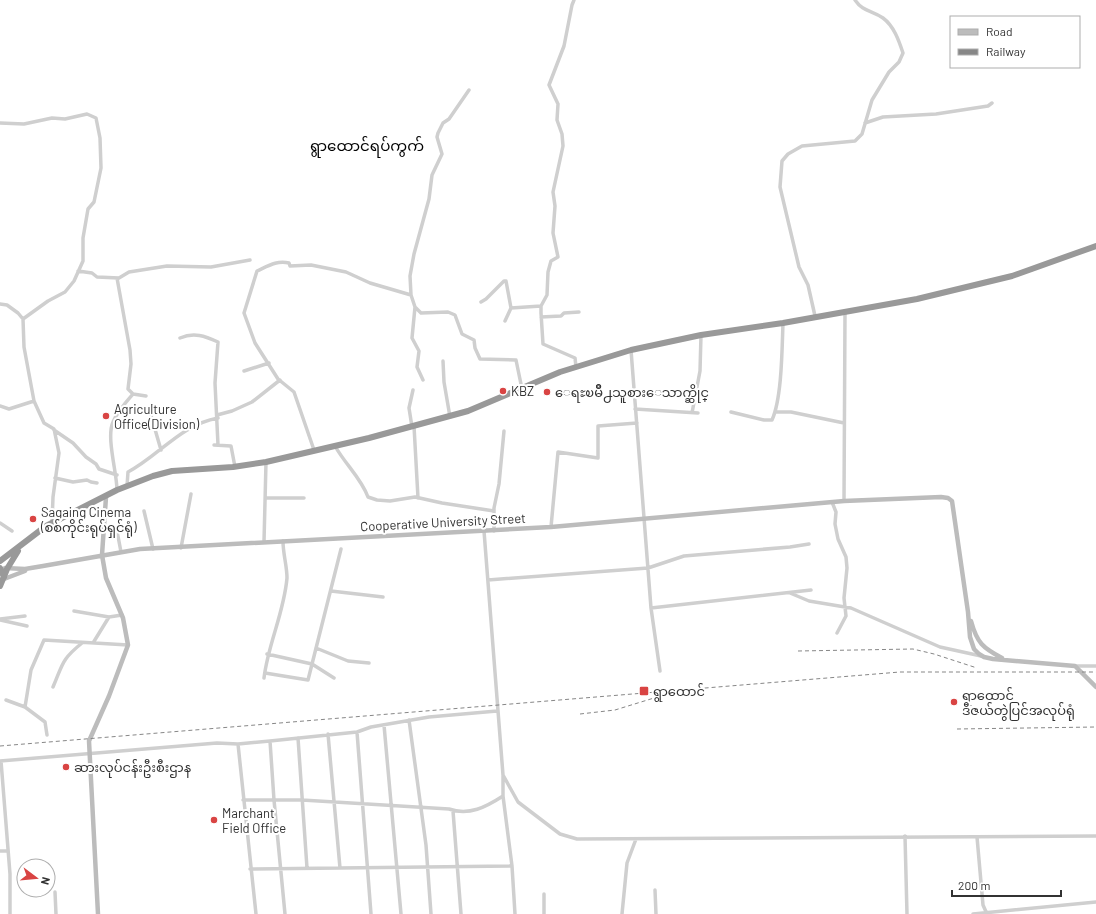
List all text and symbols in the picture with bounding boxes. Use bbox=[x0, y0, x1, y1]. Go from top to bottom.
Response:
legend bbox=[950, 16, 1080, 68]
text: Road bbox=[986, 24, 1013, 38]
text: Railway bbox=[986, 44, 1026, 58]
district label: ရွာထောင်ရပ်ကွက် bbox=[310, 136, 424, 158]
place label: KBZ bbox=[511, 383, 534, 399]
place label: ေရႊၿမိဳ႕သူစားေသာက္ဆိုင္ bbox=[555, 384, 709, 403]
marker: KBZ bbox=[498, 386, 508, 396]
marker: ေရႊၿမိဳ႕သူစားေသာက္ဆိုင္ bbox=[542, 387, 552, 397]
place label: Agriculture Office(Division) bbox=[114, 401, 200, 432]
marker: Agriculture Office(Division) bbox=[101, 411, 111, 421]
place label: Sagaing Cinema (စစ်ကိုင်းရုပ်ရှင်ရုံ) bbox=[40, 504, 137, 538]
street label: Cooperative University Street bbox=[360, 510, 526, 534]
marker: Sagaing Cinema (စစ်ကိုင်းရုပ်ရှင်ရုံ) bbox=[28, 514, 38, 524]
place label: ရွာထောင် bbox=[653, 683, 705, 702]
marker: ရွာထောင် bbox=[638, 685, 650, 697]
place label: ရွာထောင် ဒီဇယ်တွဲပြင်အလုပ်ရုံ bbox=[962, 687, 1075, 721]
marker: ရွာထောင် ဒီဇယ်တွဲပြင်အလုပ်ရုံ bbox=[949, 697, 959, 707]
place label: ဆားလုပ်ငန်းဦးစီးဌာန bbox=[74, 759, 191, 778]
marker: ဆားလုပ်ငန်းဦးစီးဌာန bbox=[61, 762, 71, 772]
place label: Marchant Field Office bbox=[222, 805, 286, 836]
marker: Marchant Field Office bbox=[209, 815, 219, 825]
north arrow bbox=[16, 858, 56, 898]
scale bar bbox=[952, 872, 1061, 898]
text: N bbox=[39, 876, 53, 886]
text: 200 m bbox=[958, 878, 990, 892]

